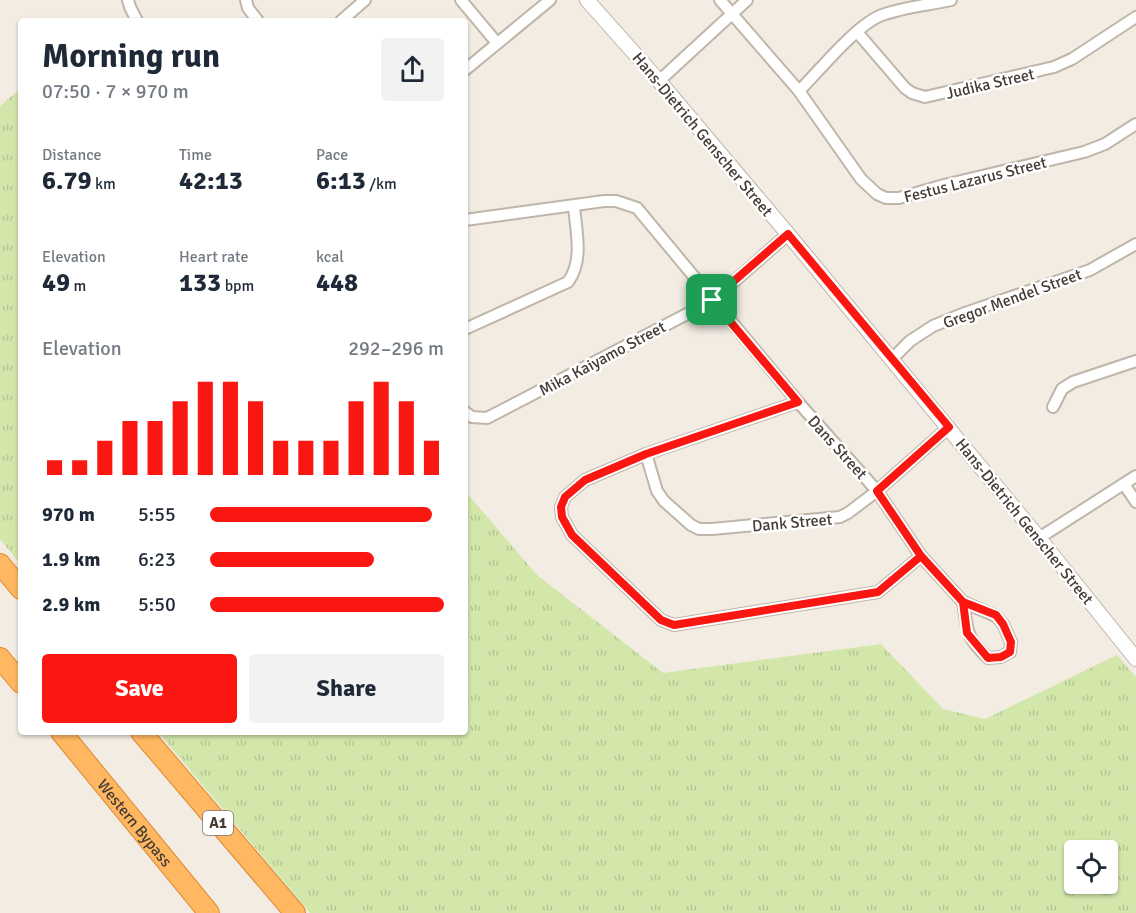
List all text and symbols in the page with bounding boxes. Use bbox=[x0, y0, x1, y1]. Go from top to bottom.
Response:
text: Morning run bbox=[42, 36, 220, 77]
button: share bbox=[381, 38, 444, 101]
street label: Hans-Dietrich Genscher Street bbox=[628, 48, 777, 221]
street label: Judika Street bbox=[944, 64, 1037, 104]
text: 07:50 · 7 × 970 m bbox=[42, 79, 189, 104]
text: Distance bbox=[42, 145, 102, 165]
text: Time bbox=[179, 145, 212, 165]
text: Pace bbox=[316, 145, 348, 165]
street label: Festus Lazarus Street bbox=[902, 152, 1049, 207]
text: 6.79 bbox=[42, 165, 92, 197]
text: 42:13 bbox=[179, 165, 243, 197]
text: 6:13 bbox=[316, 165, 366, 197]
text: km bbox=[92, 174, 116, 194]
text: /km bbox=[366, 174, 397, 194]
text: Elevation bbox=[42, 247, 106, 267]
text: Heart rate bbox=[179, 247, 248, 267]
text: kcal bbox=[316, 247, 344, 267]
street label: Gregor Mendel Street bbox=[940, 264, 1085, 333]
text: 49 bbox=[42, 267, 70, 299]
text: 133 bbox=[179, 267, 221, 299]
text: 448 bbox=[316, 267, 358, 299]
pin bbox=[686, 274, 737, 325]
text: m bbox=[70, 276, 86, 296]
text: bpm bbox=[221, 276, 254, 296]
icon: arrive bbox=[695, 283, 728, 316]
street label: Mika Kaiyamo Street bbox=[536, 317, 670, 401]
text: Elevation bbox=[42, 336, 122, 361]
text: 292–296 m bbox=[348, 336, 444, 361]
street label: Dans Street bbox=[803, 412, 871, 484]
street label: Hans-Dietrich Genscher Street bbox=[951, 434, 1098, 609]
text: 970 m bbox=[42, 502, 95, 527]
text: 5:55 bbox=[138, 502, 176, 527]
street label: Dank Street bbox=[751, 510, 833, 536]
text: 1.9 km bbox=[42, 547, 100, 572]
text: 6:23 bbox=[138, 547, 176, 572]
text: 2.9 km bbox=[42, 592, 100, 617]
text: 5:50 bbox=[138, 592, 176, 617]
button: Save bbox=[42, 654, 237, 723]
button: Share bbox=[249, 654, 444, 723]
street label: Western Bypass bbox=[93, 775, 176, 871]
road number: A1 bbox=[203, 811, 233, 835]
map controls bbox=[1064, 840, 1118, 894]
button: locate bbox=[1064, 840, 1118, 894]

